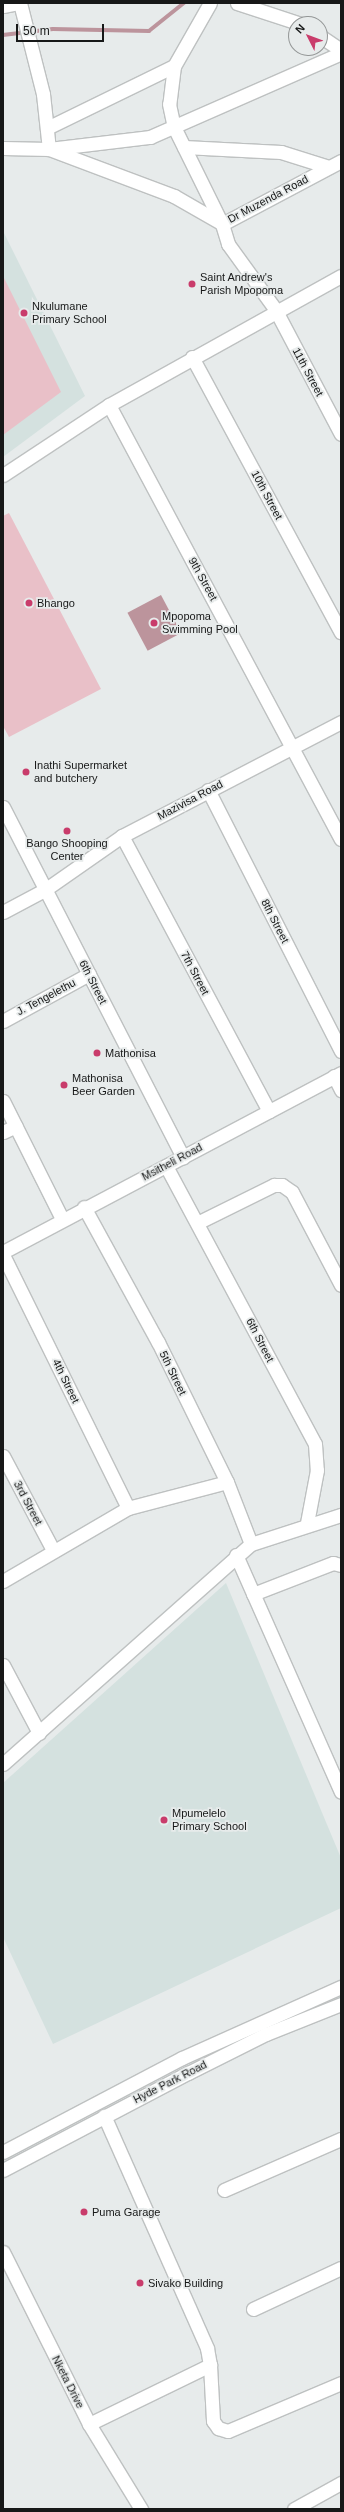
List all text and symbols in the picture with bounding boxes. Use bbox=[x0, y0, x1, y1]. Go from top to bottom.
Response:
scale bar bbox=[18, 16, 106, 42]
north arrow bbox=[288, 16, 328, 56]
text: N bbox=[293, 22, 307, 36]
text: 50 m bbox=[23, 24, 50, 38]
street label: Dr Muzenda Road bbox=[225, 172, 311, 226]
place label: Saint Andrew's Parish Mpopoma bbox=[200, 271, 283, 297]
marker: Saint Andrew's Parish Mpopoma bbox=[187, 279, 197, 289]
place label: Nkulumane Primary School bbox=[32, 300, 107, 326]
marker: Nkulumane Primary School bbox=[19, 308, 29, 318]
street label: 11th Street bbox=[290, 346, 326, 398]
street label: 10th Street bbox=[249, 468, 285, 522]
street label: 9th Street bbox=[186, 555, 220, 603]
place label: Bhango bbox=[37, 596, 75, 610]
marker: Bhango bbox=[24, 598, 34, 608]
place label: Mpopoma Swimming Pool bbox=[162, 610, 238, 636]
marker: Mpopoma Swimming Pool bbox=[149, 618, 159, 628]
place label: Inathi Supermarket and butchery bbox=[34, 759, 127, 785]
marker: Inathi Supermarket and butchery bbox=[21, 767, 31, 777]
street label: Mazivisa Road bbox=[155, 777, 225, 823]
marker: Bango Shooping Center bbox=[62, 826, 72, 836]
place label: Bango Shooping Center bbox=[26, 837, 108, 863]
street label: 8th Street bbox=[258, 897, 292, 945]
street label: 7th Street bbox=[178, 949, 212, 997]
street label: 6th Street bbox=[76, 958, 110, 1006]
street label: J. Tengelethu bbox=[14, 976, 78, 1018]
place label: Mathonisa bbox=[105, 1046, 156, 1060]
marker: Mathonisa bbox=[92, 1048, 102, 1058]
place label: Mathonisa Beer Garden bbox=[72, 1072, 135, 1098]
marker: Mathonisa Beer Garden bbox=[59, 1080, 69, 1090]
street label: Msitheli Road bbox=[139, 1141, 205, 1183]
street label: 6th Street bbox=[243, 1316, 277, 1364]
street label: 5th Street bbox=[157, 1349, 189, 1397]
street label: 4th Street bbox=[50, 1357, 82, 1405]
street label: 3rd Street bbox=[11, 1479, 45, 1527]
place label: Mpumelelo Primary School bbox=[172, 1807, 247, 1833]
marker: Mpumelelo Primary School bbox=[159, 1815, 169, 1825]
street label: Hyde Park Road bbox=[131, 2058, 209, 2106]
place label: Puma Garage bbox=[92, 2205, 160, 2219]
marker: Puma Garage bbox=[79, 2207, 89, 2217]
place label: Sivako Building bbox=[148, 2276, 223, 2290]
marker: Sivako Building bbox=[135, 2278, 145, 2288]
street label: Nketa Drive bbox=[49, 2353, 87, 2411]

